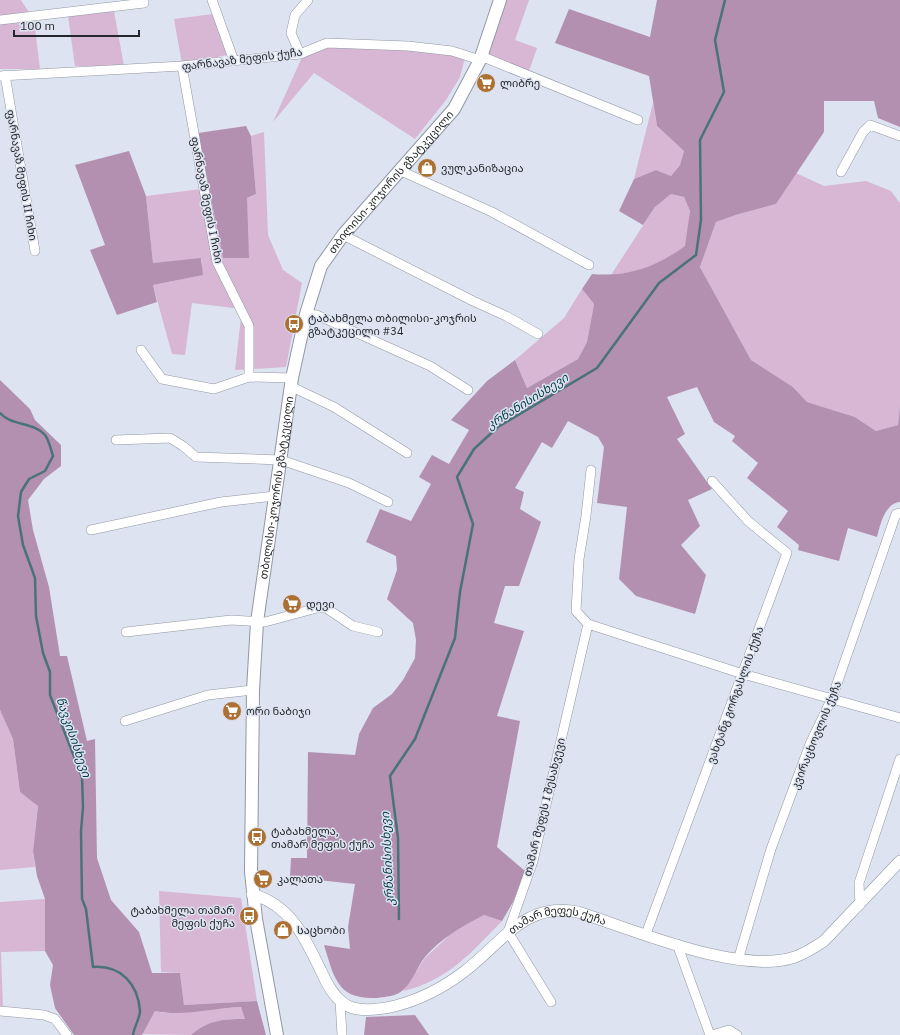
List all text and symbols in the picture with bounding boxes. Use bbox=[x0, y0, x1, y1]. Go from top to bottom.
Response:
scale bar bbox=[14, 12, 139, 38]
text: 100 m bbox=[20, 18, 55, 33]
street label: ფარნავაზ მეფის ქუჩა bbox=[181, 45, 303, 73]
supermarket icon: ლიბრე bbox=[475, 72, 497, 94]
place label: ლიბრე bbox=[500, 76, 540, 90]
street label: თბილისი-კოჯორის გზატკეცილი bbox=[325, 107, 457, 256]
street label: ფარნავაზ მეფის II ჩიხი bbox=[4, 108, 40, 242]
street label: ფარნავაზ მეფის I ჩიხი bbox=[188, 135, 226, 265]
shop icon: ვულკანიზაცია bbox=[416, 157, 438, 179]
place label: ვულკანიზაცია bbox=[441, 161, 524, 175]
place label: ტაბახმელა თბილისი-კოჯრის გზატკეცილი #34 bbox=[308, 311, 477, 338]
bus stop icon: ტაბახმელა თბილისი-კოჯრის გზატკეცილი #34 bbox=[283, 313, 305, 335]
water label: კრწანისისხევი bbox=[483, 369, 572, 432]
street label: თბილისი-კოჯორის გზატკეცილი bbox=[256, 395, 296, 580]
supermarket icon: დევი bbox=[281, 593, 303, 615]
place label: დევი bbox=[306, 597, 335, 611]
street label: ვახტანგ გორგასლის ქუჩა bbox=[704, 624, 766, 766]
street label: კვირაცხოვლის ქუჩა bbox=[788, 679, 844, 791]
water label: წავკისისხევი bbox=[53, 695, 95, 780]
supermarket icon: ორი ნაბიჯი bbox=[221, 700, 243, 722]
place label: ორი ნაბიჯი bbox=[246, 704, 311, 718]
street label: თამარ მეფეს I შესახვევი bbox=[520, 736, 568, 878]
water label: კრწანისისხევი bbox=[377, 811, 397, 906]
place label: ტაბახმელა, თამარ მეფის ქუჩა bbox=[271, 824, 374, 851]
bus stop icon: ტაბახმელა, თამარ მეფის ქუჩა bbox=[246, 826, 268, 848]
supermarket icon: კალათა bbox=[252, 868, 274, 890]
place label: კალათა bbox=[277, 872, 323, 886]
place label: ტაბახმელა თამარ მეფის ქუჩა bbox=[130, 903, 235, 930]
street label: თამარ მეფეს ქუჩა bbox=[505, 903, 608, 937]
bus stop icon: ტაბახმელა თამარ მეფის ქუჩა bbox=[238, 905, 260, 927]
shop icon: საცხობი bbox=[272, 919, 294, 941]
place label: საცხობი bbox=[297, 923, 345, 937]

